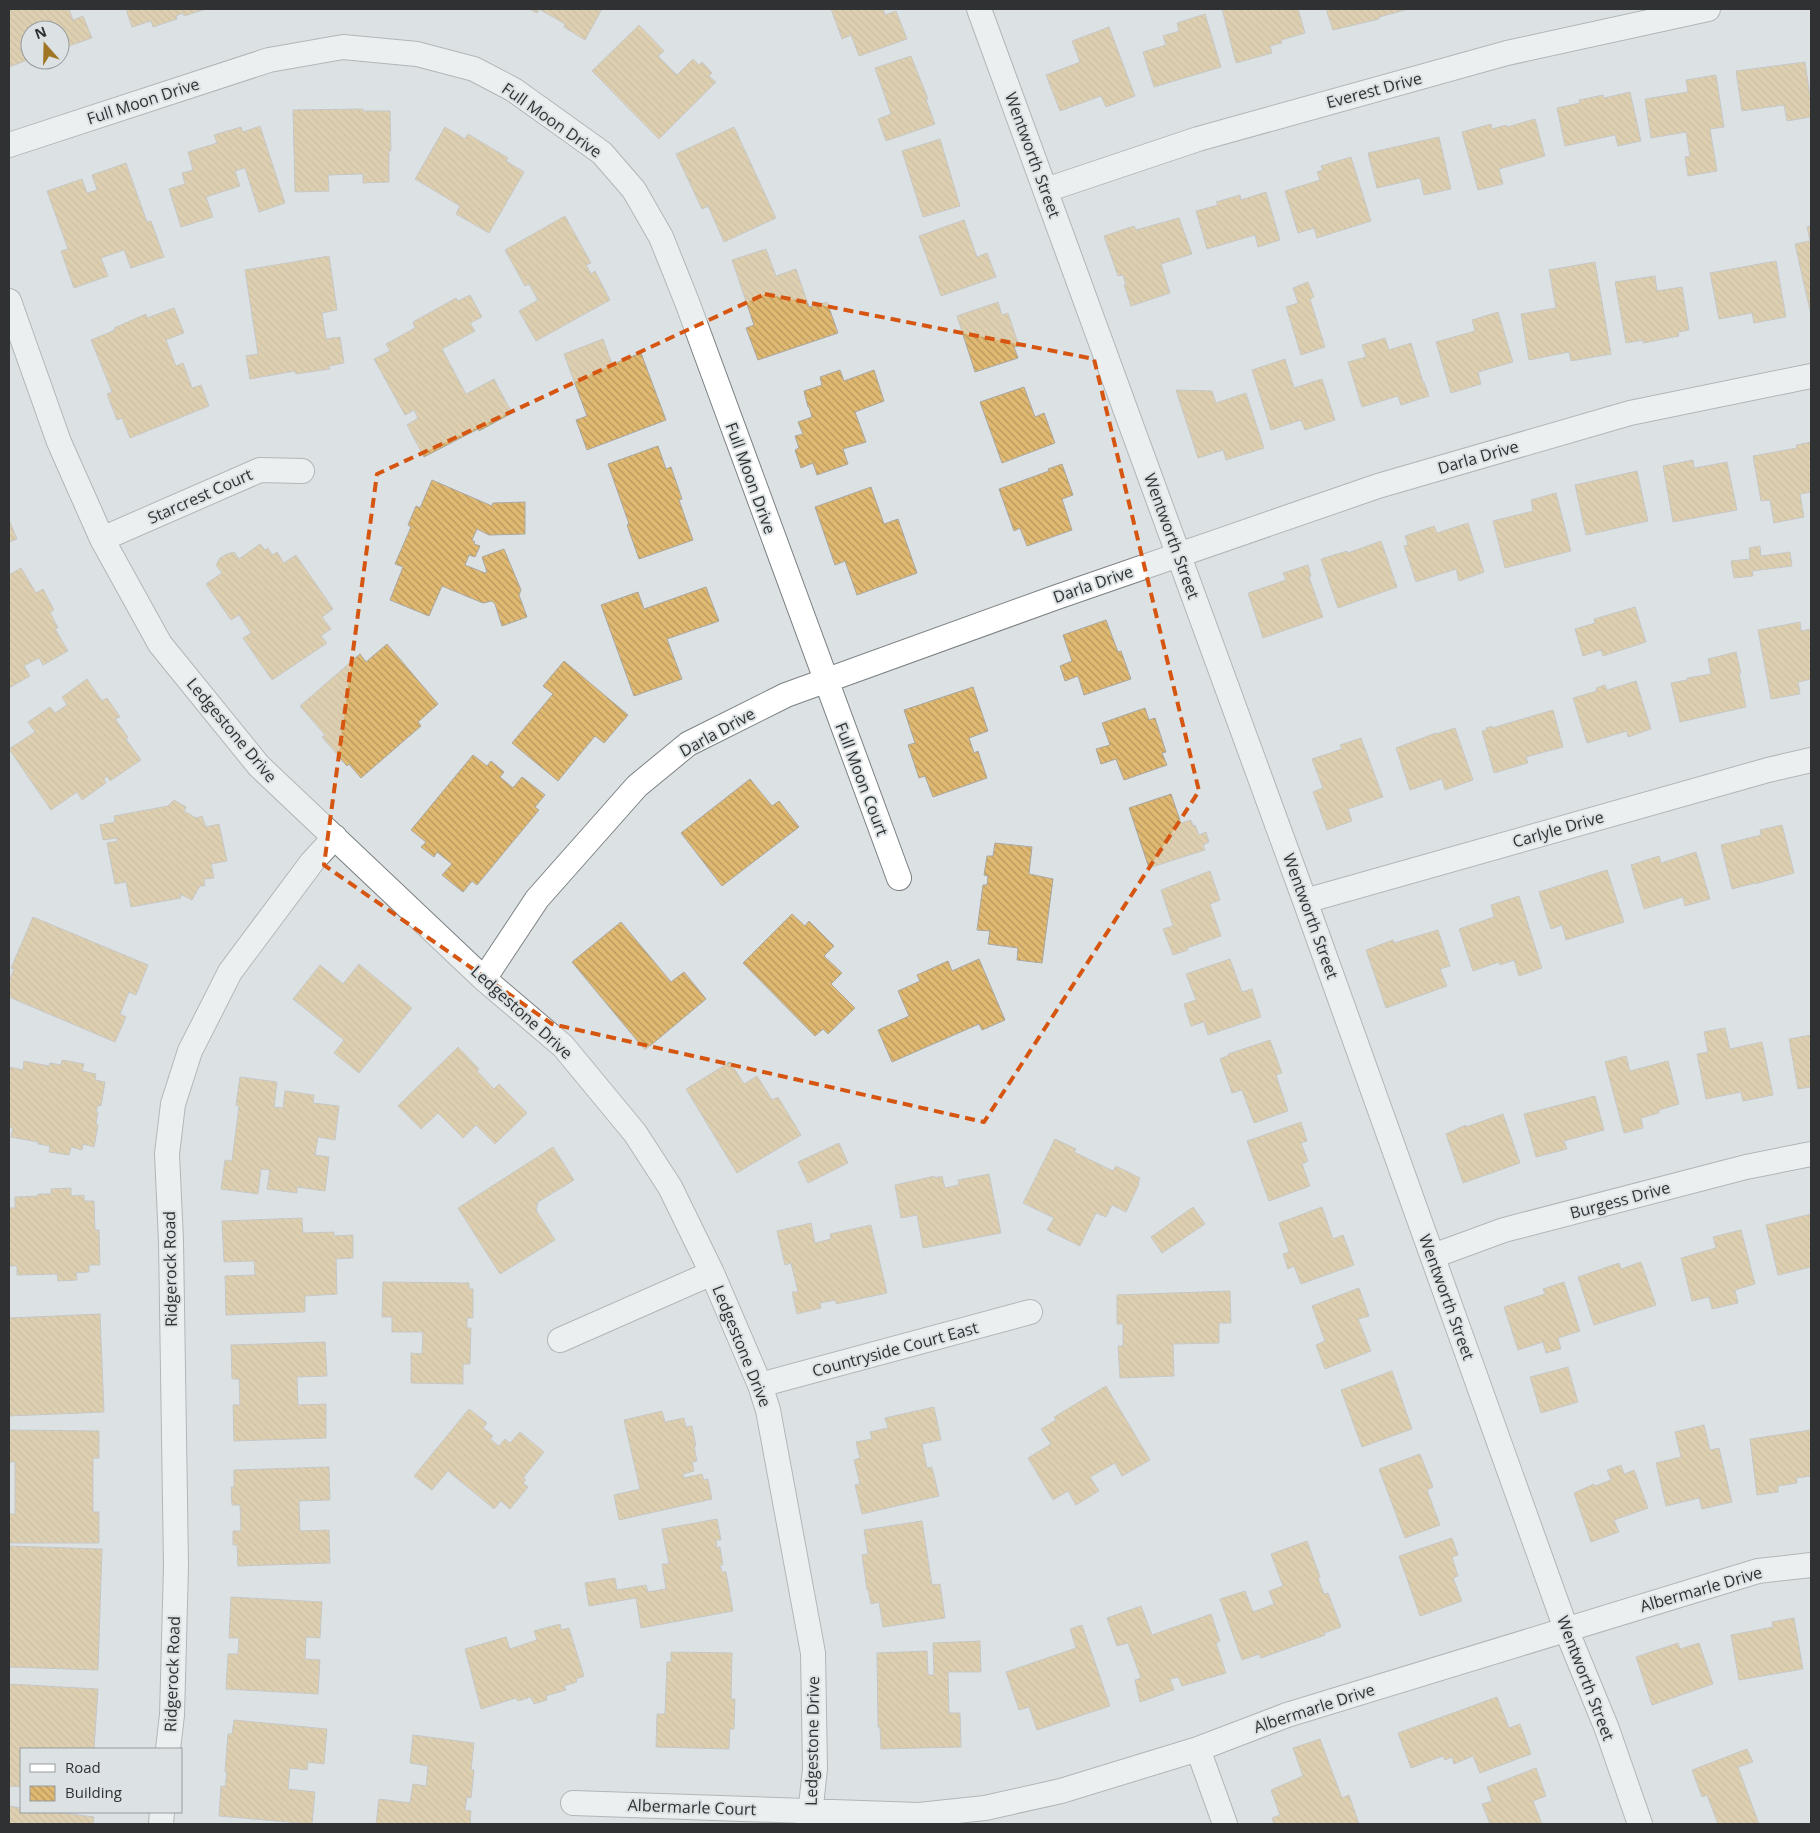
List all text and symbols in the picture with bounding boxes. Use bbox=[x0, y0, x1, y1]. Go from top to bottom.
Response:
north arrow bbox=[20, 20, 70, 70]
text: N bbox=[32, 21, 49, 43]
street label: Everest Drive bbox=[1324, 67, 1424, 113]
street label: Full Moon Drive bbox=[84, 72, 202, 130]
street label: Full Moon Drive bbox=[498, 77, 606, 163]
street label: Wentworth Street bbox=[1000, 89, 1066, 221]
street label: Full Moon Drive bbox=[721, 419, 781, 537]
street label: Darla Drive bbox=[1435, 435, 1521, 479]
street label: Starcrest Court bbox=[144, 463, 256, 529]
street label: Wentworth Street bbox=[1139, 470, 1205, 602]
street label: Darla Drive bbox=[1050, 560, 1136, 608]
street label: Ledgestone Drive bbox=[182, 673, 282, 787]
street label: Darla Drive bbox=[675, 702, 759, 762]
street label: Full Moon Court bbox=[830, 719, 894, 839]
street label: Carlyle Drive bbox=[1510, 805, 1606, 853]
street label: Wentworth Street bbox=[1278, 850, 1344, 982]
street label: Ledgestone Drive bbox=[466, 960, 578, 1064]
street label: Burgess Drive bbox=[1567, 1176, 1673, 1224]
street label: Ridgerock Road bbox=[158, 1211, 182, 1327]
street label: Wentworth Street bbox=[1414, 1231, 1480, 1363]
street label: Ledgestone Drive bbox=[707, 1282, 777, 1410]
street label: Countryside Court East bbox=[809, 1316, 981, 1382]
street label: Albermarle Drive bbox=[1637, 1561, 1765, 1617]
street label: Wentworth Street bbox=[1552, 1612, 1620, 1744]
street label: Ridgerock Road bbox=[159, 1616, 185, 1732]
street label: Ledgestone Drive bbox=[800, 1676, 824, 1806]
street label: Albermarle Drive bbox=[1251, 1678, 1377, 1738]
legend bbox=[20, 1748, 182, 1813]
text: Road bbox=[65, 1757, 101, 1777]
text: Building bbox=[65, 1782, 122, 1802]
street label: Albermarle Court bbox=[627, 1794, 757, 1820]

